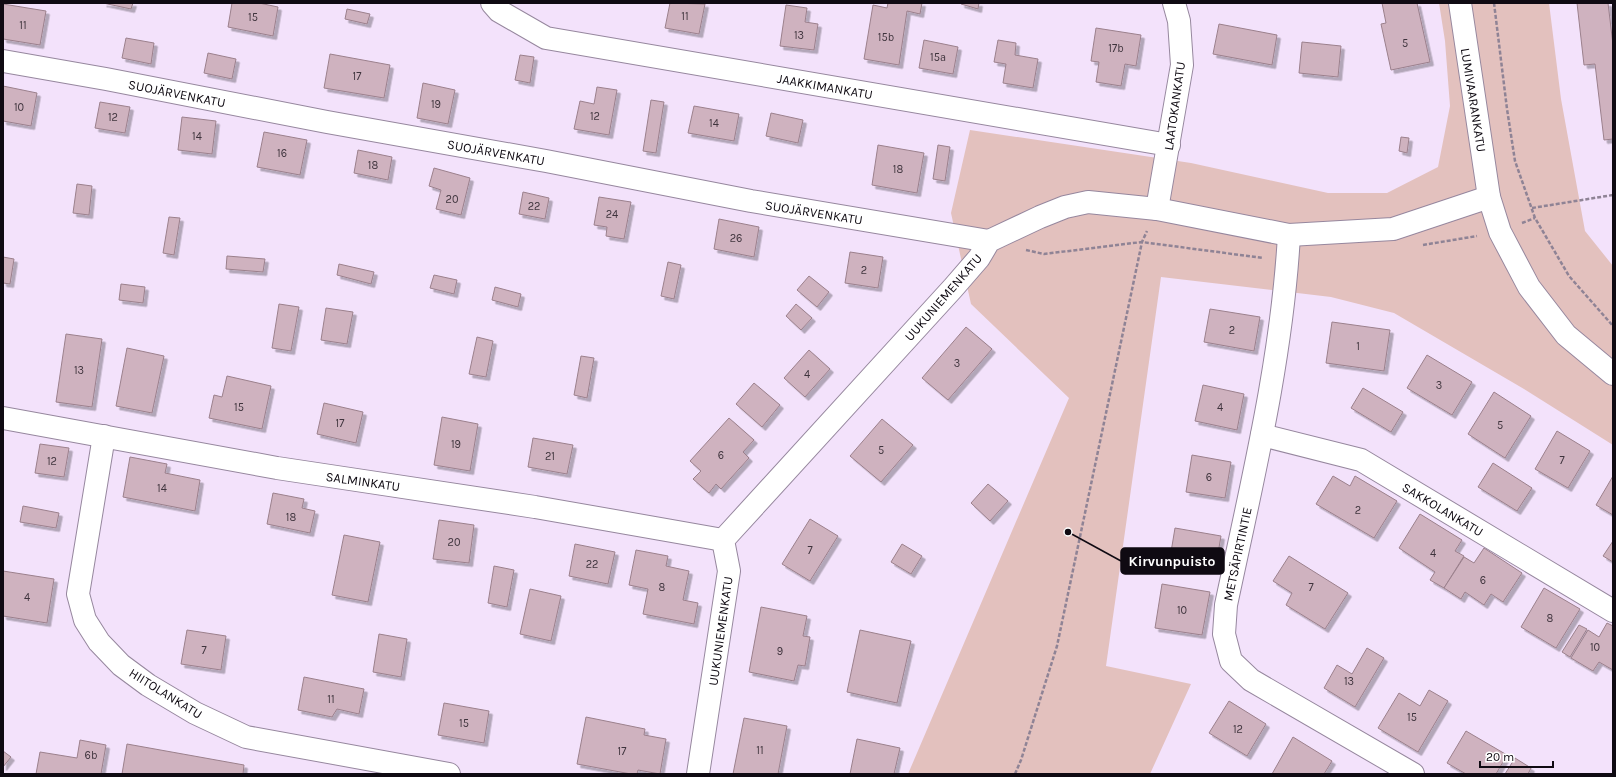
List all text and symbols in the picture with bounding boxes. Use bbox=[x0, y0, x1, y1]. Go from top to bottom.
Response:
house number: 11 bbox=[681, 10, 689, 23]
house number: 15 bbox=[248, 11, 258, 24]
house number: 11 bbox=[19, 19, 27, 32]
house number: 13 bbox=[794, 29, 804, 42]
house number: 15b bbox=[878, 31, 894, 44]
house number: 5 bbox=[1402, 37, 1408, 50]
house number: 17b bbox=[1108, 42, 1124, 55]
street label: LUMIVAARANKATU bbox=[1458, 47, 1489, 153]
house number: 15a bbox=[930, 51, 946, 64]
street label: LAATOKANKATU bbox=[1161, 61, 1188, 151]
house number: 17 bbox=[353, 70, 361, 83]
street label: JAAKKIMANKATU bbox=[776, 71, 874, 102]
street label: SUOJÄRVENKATU bbox=[127, 76, 227, 110]
house number: 19 bbox=[431, 98, 441, 111]
house number: 10 bbox=[14, 101, 24, 114]
house number: 12 bbox=[590, 110, 600, 123]
house number: 12 bbox=[108, 111, 118, 124]
house number: 14 bbox=[709, 117, 719, 130]
house number: 14 bbox=[192, 130, 202, 143]
street label: SUOJÄRVENKATU bbox=[446, 136, 546, 168]
house number: 16 bbox=[277, 147, 287, 160]
house number: 18 bbox=[368, 159, 378, 172]
house number: 18 bbox=[893, 163, 903, 176]
house number: 20 bbox=[446, 193, 458, 206]
street label: SUOJÄRVENKATU bbox=[764, 196, 864, 228]
house number: 22 bbox=[528, 200, 540, 213]
house number: 24 bbox=[606, 208, 618, 221]
house number: 26 bbox=[730, 232, 742, 245]
street label: UUKUNIEMENKATU bbox=[902, 251, 985, 344]
house number: 2 bbox=[861, 264, 867, 277]
house number: 2 bbox=[1229, 324, 1235, 337]
house number: 1 bbox=[1356, 340, 1360, 353]
house number: 3 bbox=[954, 357, 960, 370]
house number: 13 bbox=[74, 364, 84, 377]
house number: 4 bbox=[804, 368, 810, 381]
house number: 3 bbox=[1436, 379, 1442, 392]
house number: 15 bbox=[234, 401, 244, 414]
house number: 4 bbox=[1217, 401, 1223, 414]
house number: 17 bbox=[336, 417, 344, 430]
house number: 5 bbox=[1497, 419, 1503, 432]
house number: 19 bbox=[451, 438, 461, 451]
house number: 5 bbox=[878, 444, 884, 457]
house number: 6 bbox=[718, 449, 724, 462]
house number: 21 bbox=[545, 450, 555, 463]
house number: 7 bbox=[1559, 454, 1565, 467]
house number: 12 bbox=[47, 455, 57, 468]
street label: SALMINKATU bbox=[325, 469, 401, 494]
house number: 6 bbox=[1206, 471, 1212, 484]
street label: SAKKOLANKATU bbox=[1400, 479, 1486, 539]
house number: 14 bbox=[157, 482, 167, 495]
house number: 2 bbox=[1355, 504, 1361, 517]
street label: METSÄPIRTINTIE bbox=[1219, 506, 1255, 602]
house number: 18 bbox=[286, 511, 296, 524]
house number: 20 bbox=[448, 536, 460, 549]
house number: 7 bbox=[807, 544, 813, 557]
house number: 4 bbox=[1430, 547, 1436, 560]
callout: Kirvunpuisto bbox=[1121, 548, 1224, 574]
text: Kirvunpuisto bbox=[1129, 553, 1215, 570]
house number: 22 bbox=[586, 558, 598, 571]
house number: 6 bbox=[1480, 574, 1486, 587]
street label: UUKUNIEMENKATU bbox=[705, 575, 736, 687]
house number: 8 bbox=[659, 581, 666, 594]
house number: 7 bbox=[1308, 581, 1314, 594]
house number: 4 bbox=[24, 591, 30, 604]
house number: 10 bbox=[1177, 604, 1187, 617]
house number: 8 bbox=[1547, 612, 1554, 625]
house number: 10 bbox=[1590, 641, 1600, 654]
house number: 7 bbox=[201, 644, 207, 657]
house number: 9 bbox=[777, 645, 783, 658]
street label: HIITOLANKATU bbox=[127, 665, 205, 722]
house number: 13 bbox=[1344, 675, 1354, 688]
house number: 11 bbox=[327, 693, 335, 706]
house number: 15 bbox=[1407, 711, 1417, 724]
house number: 15 bbox=[459, 717, 469, 730]
house number: 12 bbox=[1233, 723, 1243, 736]
scale bar bbox=[1480, 743, 1553, 769]
house number: 11 bbox=[756, 744, 764, 757]
house number: 17 bbox=[618, 745, 626, 758]
house number: 6b bbox=[85, 749, 97, 762]
text: 20 m bbox=[1486, 750, 1514, 764]

